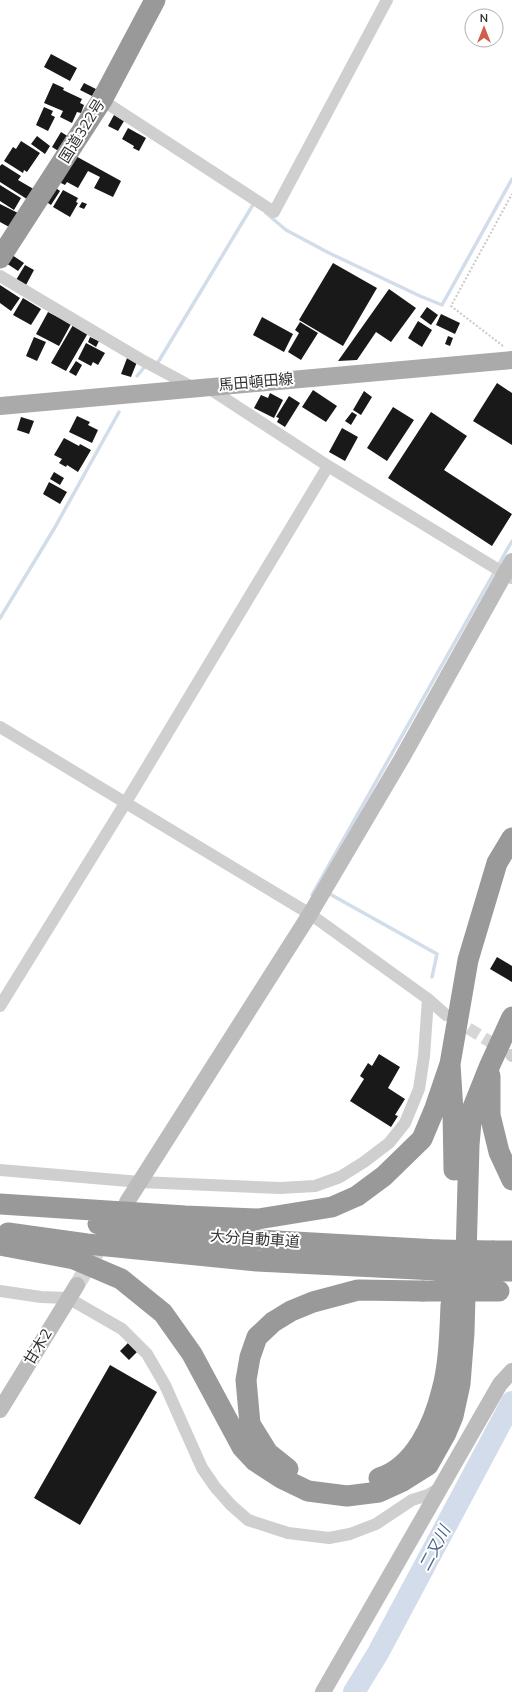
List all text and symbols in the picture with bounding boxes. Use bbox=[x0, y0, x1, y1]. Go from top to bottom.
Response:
north arrow bbox=[464, 8, 504, 48]
text: N bbox=[480, 11, 488, 25]
street label: 国道322号 bbox=[54, 95, 109, 166]
street label: 馬田頓田線 bbox=[218, 369, 294, 394]
street label: 大分自動車道 bbox=[209, 1226, 301, 1251]
street label: 甘木2 bbox=[19, 1325, 56, 1368]
water label: 二又川 bbox=[414, 1520, 455, 1574]

